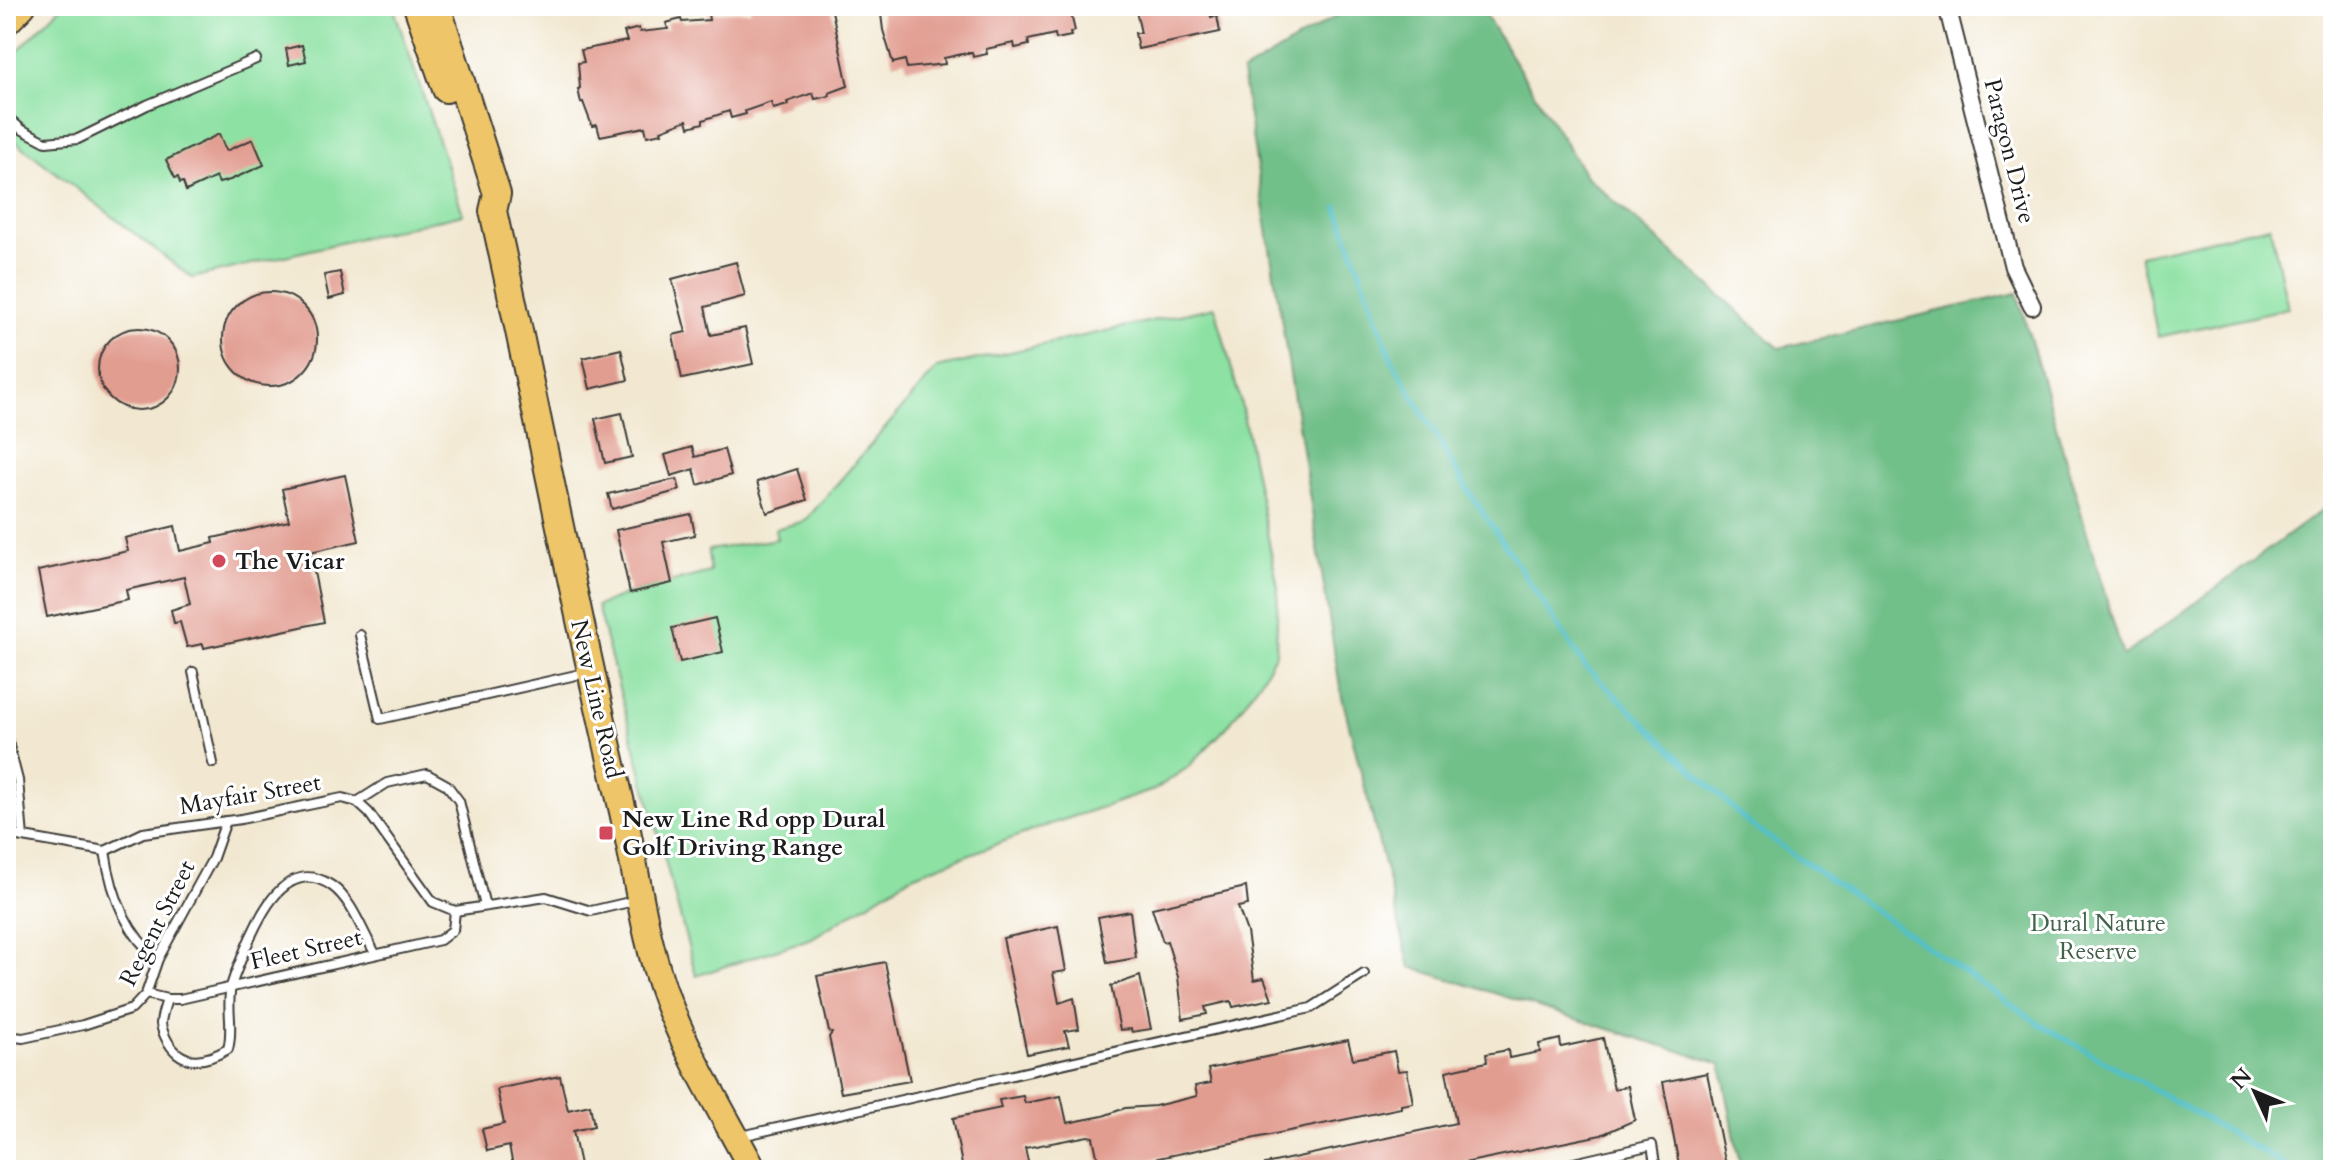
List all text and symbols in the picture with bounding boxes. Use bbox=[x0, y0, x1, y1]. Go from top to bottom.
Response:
street label: Paragon Drive bbox=[1976, 75, 2043, 227]
place label: The Vicar bbox=[235, 545, 345, 578]
marker: The Vicar bbox=[210, 552, 228, 570]
street label: New Line Road bbox=[562, 616, 631, 782]
street label: Mayfair Street bbox=[177, 766, 324, 823]
place label: New Line Rd opp Dural Golf Driving Range bbox=[622, 803, 885, 864]
marker: New Line Rd opp Dural Golf Driving Range bbox=[597, 824, 615, 842]
street label: Regent Street bbox=[112, 854, 203, 992]
park label: Dural Nature Reserve bbox=[2030, 907, 2166, 968]
street label: Fleet Street bbox=[247, 921, 365, 978]
north arrow bbox=[2215, 1052, 2295, 1132]
text: N bbox=[2224, 1062, 2259, 1096]

